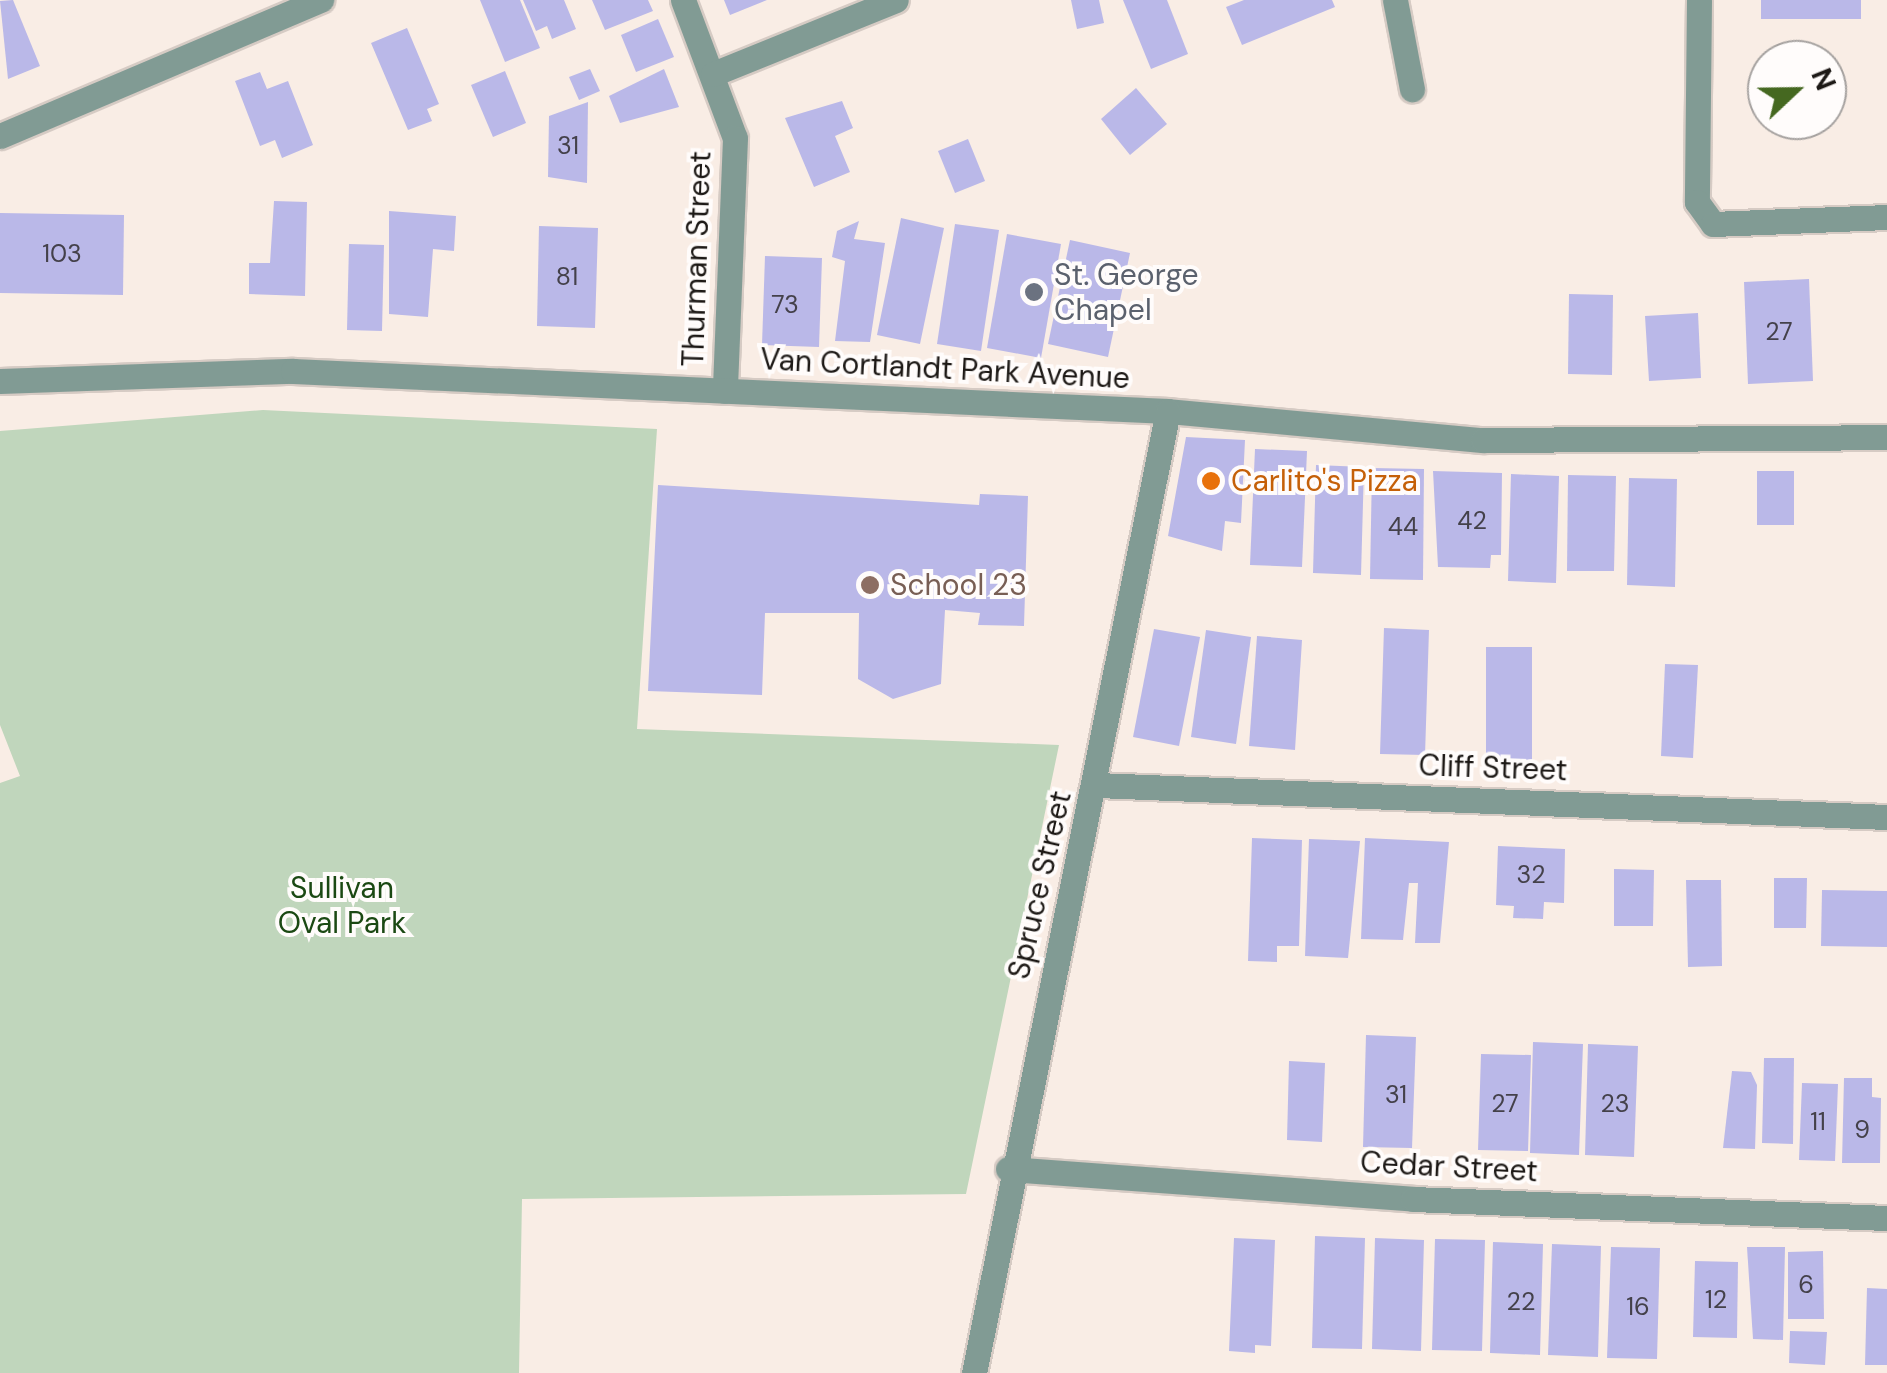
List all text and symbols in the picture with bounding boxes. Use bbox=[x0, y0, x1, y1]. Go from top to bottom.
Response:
north arrow bbox=[1747, 40, 1847, 140]
text: N bbox=[1802, 63, 1844, 96]
house number: 31 bbox=[557, 131, 579, 161]
street label: Thurman Street bbox=[675, 151, 719, 367]
house number: 103 bbox=[42, 239, 82, 269]
place label: St. George Chapel bbox=[1054, 257, 1199, 328]
house number: 81 bbox=[556, 262, 578, 292]
marker: St. George Chapel bbox=[1023, 281, 1045, 303]
house number: 73 bbox=[771, 290, 799, 320]
house number: 27 bbox=[1765, 317, 1793, 347]
street label: Van Cortlandt Park Avenue bbox=[759, 341, 1131, 397]
place label: Carlito's Pizza bbox=[1231, 463, 1418, 499]
marker: Carlito's Pizza bbox=[1200, 470, 1222, 492]
house number: 42 bbox=[1457, 506, 1487, 536]
house number: 44 bbox=[1388, 512, 1418, 542]
place label: School 23 bbox=[890, 567, 1027, 603]
marker: School 23 bbox=[859, 574, 881, 596]
street label: Cliff Street bbox=[1418, 747, 1568, 789]
street label: Spruce Street bbox=[1001, 788, 1079, 982]
house number: 32 bbox=[1516, 860, 1546, 890]
park label: Sullivan Oval Park bbox=[278, 870, 406, 940]
house number: 31 bbox=[1385, 1080, 1407, 1110]
house number: 27 bbox=[1491, 1089, 1519, 1119]
house number: 23 bbox=[1600, 1089, 1630, 1119]
house number: 11 bbox=[1810, 1107, 1826, 1137]
house number: 9 bbox=[1854, 1115, 1870, 1145]
street label: Cedar Street bbox=[1359, 1144, 1539, 1190]
house number: 6 bbox=[1798, 1270, 1814, 1300]
house number: 12 bbox=[1705, 1285, 1727, 1315]
house number: 22 bbox=[1507, 1287, 1535, 1317]
house number: 16 bbox=[1626, 1292, 1650, 1322]

